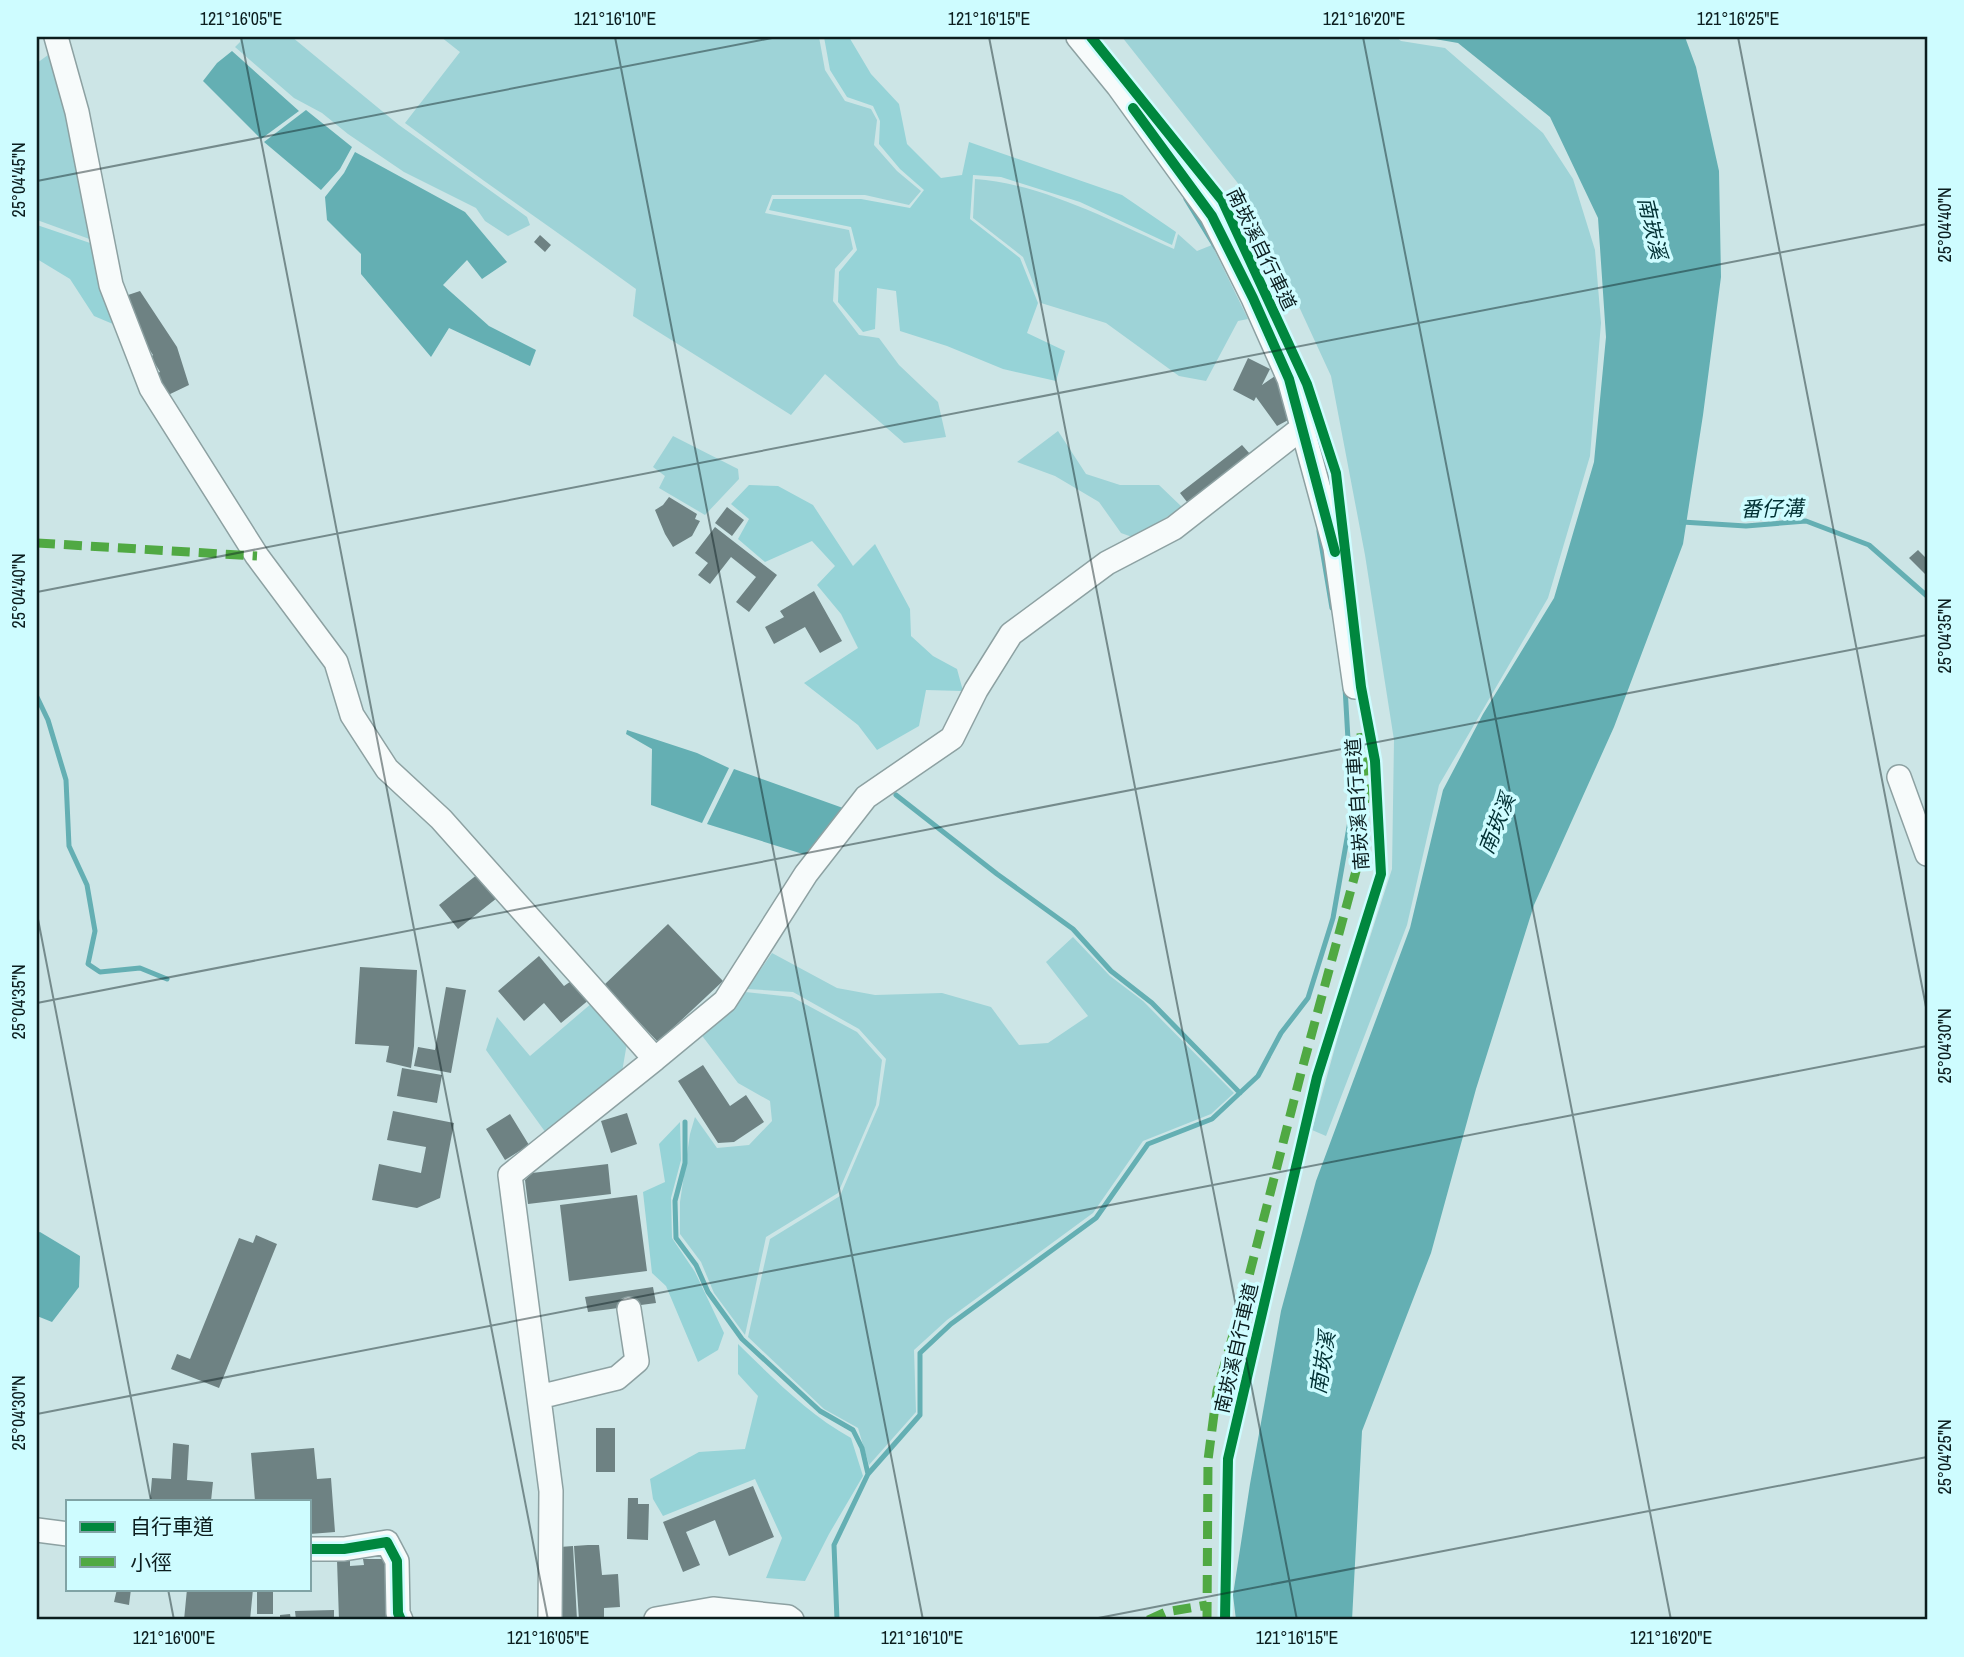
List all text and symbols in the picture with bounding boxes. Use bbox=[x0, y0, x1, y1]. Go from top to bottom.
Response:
text: 121°16'05"E bbox=[200, 6, 282, 31]
text: 121°16'10"E bbox=[574, 6, 656, 31]
text: 121°16'15"E bbox=[948, 6, 1030, 31]
text: 121°16'20"E bbox=[1323, 6, 1405, 31]
text: 121°16'25"E bbox=[1697, 6, 1779, 31]
text: 25°04'45"N bbox=[6, 142, 31, 218]
street label: 南崁溪自行車道 bbox=[1221, 184, 1303, 314]
text: 25°04'40"N bbox=[1932, 187, 1957, 263]
water label: 南崁溪 bbox=[1631, 194, 1674, 265]
water label: 番仔溝 bbox=[1740, 493, 1807, 524]
text: 25°04'40"N bbox=[6, 553, 31, 629]
text: 25°04'35"N bbox=[1932, 598, 1957, 674]
street label: 南崁溪自行車道 bbox=[1339, 737, 1375, 871]
water label: 南崁溪 bbox=[1471, 786, 1523, 858]
text: 25°04'35"N bbox=[6, 964, 31, 1040]
text: 25°04'30"N bbox=[1932, 1008, 1957, 1084]
street label: 南崁溪自行車道 bbox=[1208, 1280, 1264, 1416]
water label: 南崁溪 bbox=[1303, 1327, 1342, 1396]
text: 25°04'30"N bbox=[6, 1375, 31, 1451]
text: 25°04'25"N bbox=[1932, 1419, 1957, 1495]
legend bbox=[66, 1500, 312, 1590]
text: 自行車道 bbox=[130, 1512, 214, 1541]
text: 小徑 bbox=[130, 1548, 172, 1577]
text: 121°16'00"E bbox=[133, 1625, 215, 1650]
text: 121°16'05"E bbox=[507, 1625, 589, 1650]
text: 121°16'10"E bbox=[881, 1625, 963, 1650]
text: 121°16'15"E bbox=[1256, 1625, 1338, 1650]
text: 121°16'20"E bbox=[1630, 1625, 1712, 1650]

